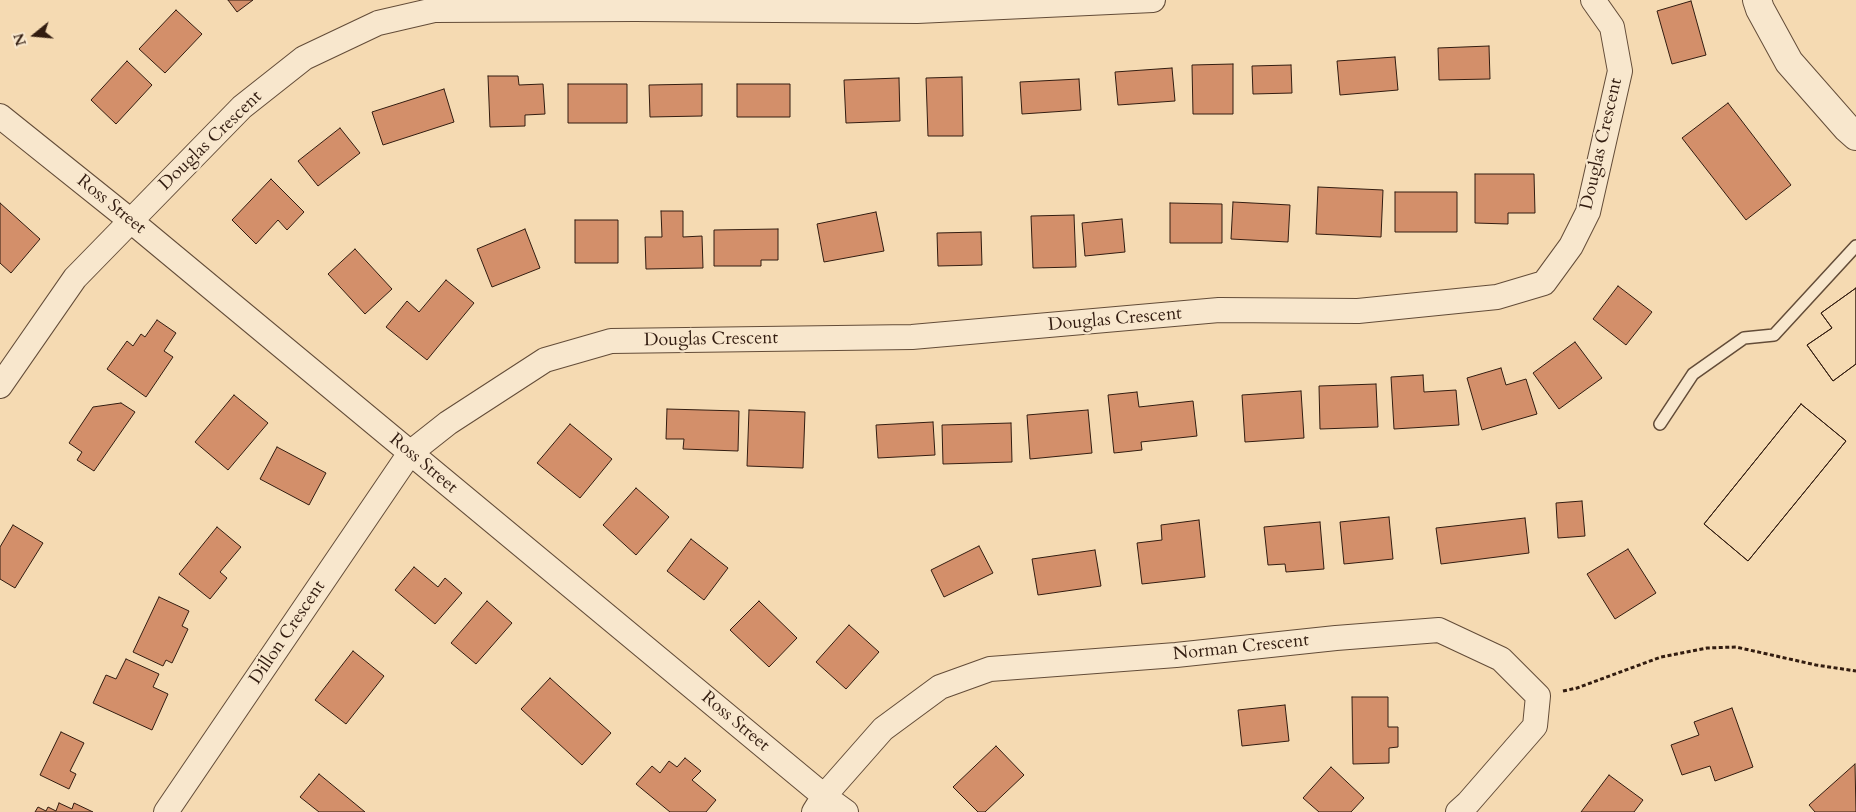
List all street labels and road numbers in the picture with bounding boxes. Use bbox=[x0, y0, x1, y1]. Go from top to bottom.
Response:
street label: Douglas Crescent bbox=[1576, 76, 1628, 212]
street label: Douglas Crescent bbox=[155, 87, 267, 195]
street label: Ross Street bbox=[72, 171, 150, 239]
street label: Douglas Crescent bbox=[1047, 303, 1183, 337]
street label: Douglas Crescent bbox=[644, 328, 778, 352]
street label: Ross Street bbox=[385, 429, 461, 499]
street label: Dillon Crescent bbox=[245, 577, 331, 689]
street label: Norman Crescent bbox=[1172, 630, 1310, 666]
street label: Ross Street bbox=[697, 687, 773, 757]

